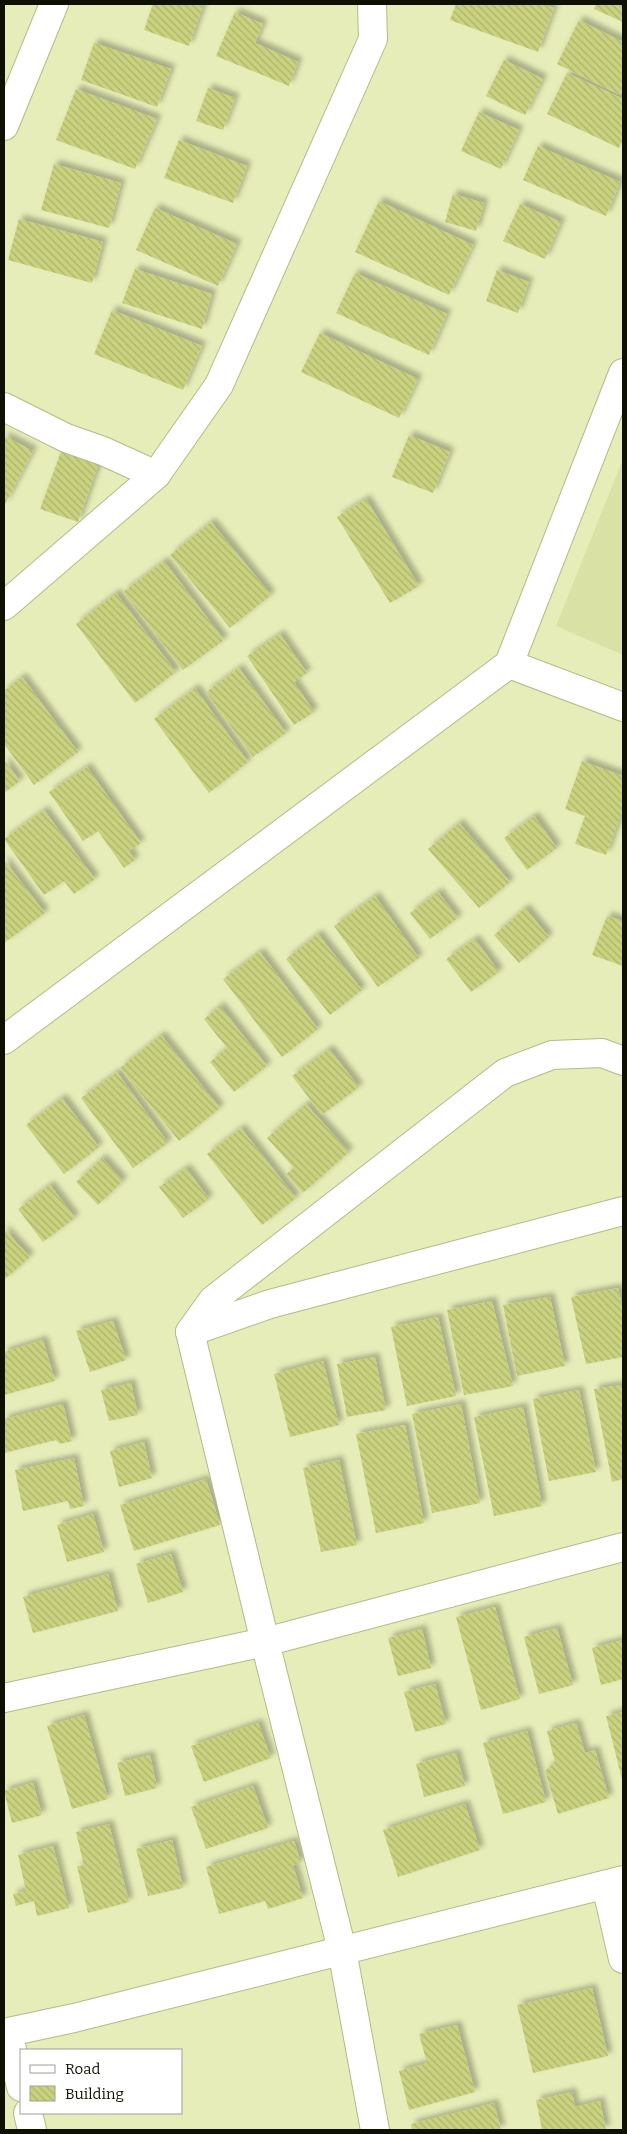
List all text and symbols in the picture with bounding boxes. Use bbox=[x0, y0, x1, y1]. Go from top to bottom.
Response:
legend bbox=[20, 2049, 182, 2114]
text: Road bbox=[65, 2060, 100, 2078]
text: Building bbox=[65, 2085, 124, 2103]

